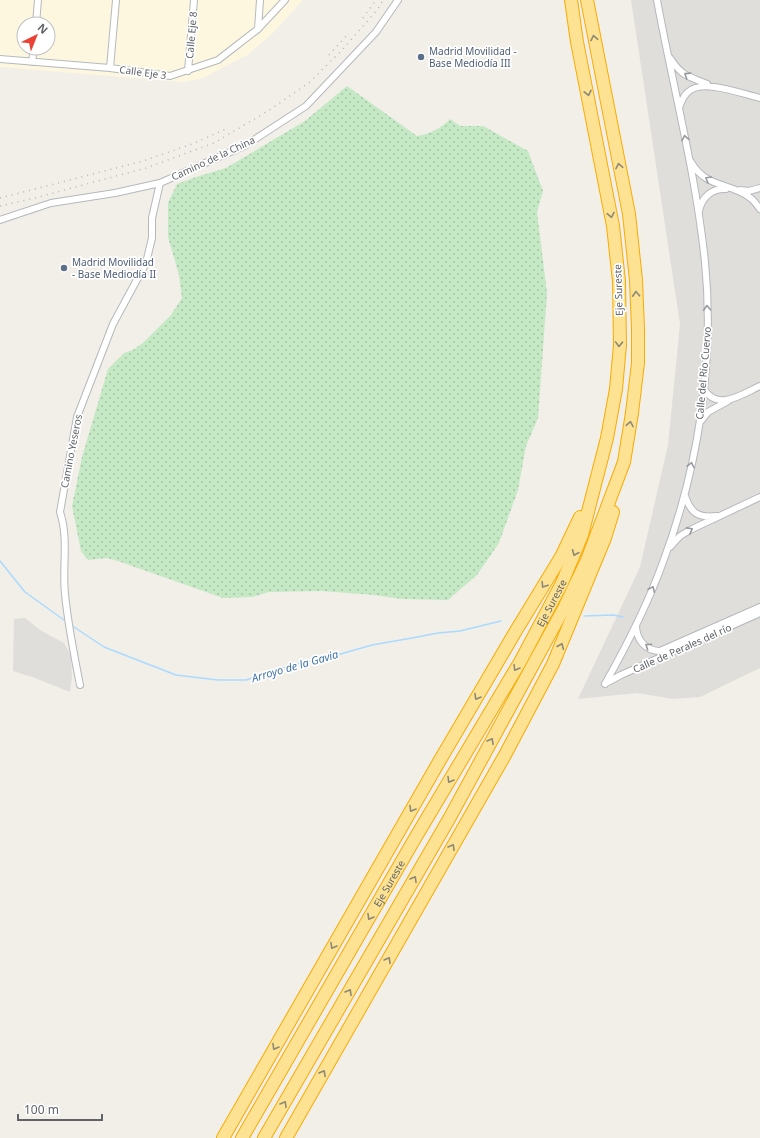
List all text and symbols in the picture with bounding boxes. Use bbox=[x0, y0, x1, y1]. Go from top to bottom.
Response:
street label: Calle Eje 8 bbox=[182, 10, 200, 59]
north arrow bbox=[16, 16, 56, 56]
text: N bbox=[35, 20, 52, 37]
one-way arrow bbox=[590, 35, 598, 41]
place label: Madrid Movilidad - Base Mediodía III bbox=[429, 44, 517, 70]
marker: Madrid Movilidad - Base Mediodía III bbox=[416, 52, 426, 62]
street label: Calle Eje 3 bbox=[119, 62, 168, 82]
one-way arrow bbox=[684, 72, 691, 80]
one-way arrow bbox=[583, 90, 591, 97]
street label: Camino de la China bbox=[169, 132, 257, 184]
one-way arrow bbox=[681, 135, 689, 141]
one-way arrow bbox=[615, 162, 623, 169]
one-way arrow bbox=[705, 177, 712, 184]
one-way arrow bbox=[607, 212, 615, 218]
place label: Madrid Movilidad - Base Mediodía II bbox=[72, 255, 156, 281]
marker: Madrid Movilidad - Base Mediodía II bbox=[59, 263, 69, 273]
street label: Eje Sureste bbox=[610, 264, 626, 316]
one-way arrow bbox=[632, 291, 641, 297]
one-way arrow bbox=[703, 305, 711, 311]
street label: Calle del Río Cuervo bbox=[692, 326, 714, 420]
one-way arrow bbox=[615, 341, 624, 347]
street label: Camino Yeseros bbox=[57, 413, 85, 489]
one-way arrow bbox=[626, 421, 634, 427]
one-way arrow bbox=[686, 462, 694, 468]
one-way arrow bbox=[686, 528, 693, 535]
one-way arrow bbox=[571, 549, 579, 556]
street label: Eje Sureste bbox=[533, 577, 570, 629]
one-way arrow bbox=[541, 581, 548, 588]
one-way arrow bbox=[647, 586, 655, 593]
street label: Calle de Perales del río bbox=[631, 620, 733, 676]
one-way arrow bbox=[556, 643, 564, 651]
one-way arrow bbox=[645, 644, 652, 651]
water label: Arroyo de la Gavia bbox=[249, 646, 341, 685]
one-way arrow bbox=[513, 664, 521, 671]
one-way arrow bbox=[474, 693, 482, 700]
one-way arrow bbox=[486, 738, 494, 745]
one-way arrow bbox=[447, 776, 454, 783]
one-way arrow bbox=[409, 805, 416, 812]
one-way arrow bbox=[448, 844, 455, 851]
street label: Eje Sureste bbox=[370, 857, 408, 909]
one-way arrow bbox=[409, 876, 416, 883]
one-way arrow bbox=[368, 913, 375, 920]
one-way arrow bbox=[330, 942, 337, 949]
one-way arrow bbox=[383, 956, 390, 964]
one-way arrow bbox=[344, 989, 351, 996]
one-way arrow bbox=[272, 1043, 279, 1050]
one-way arrow bbox=[319, 1069, 326, 1077]
scale bar bbox=[18, 1096, 102, 1122]
text: 100 m bbox=[24, 1101, 59, 1118]
one-way arrow bbox=[279, 1101, 287, 1108]

